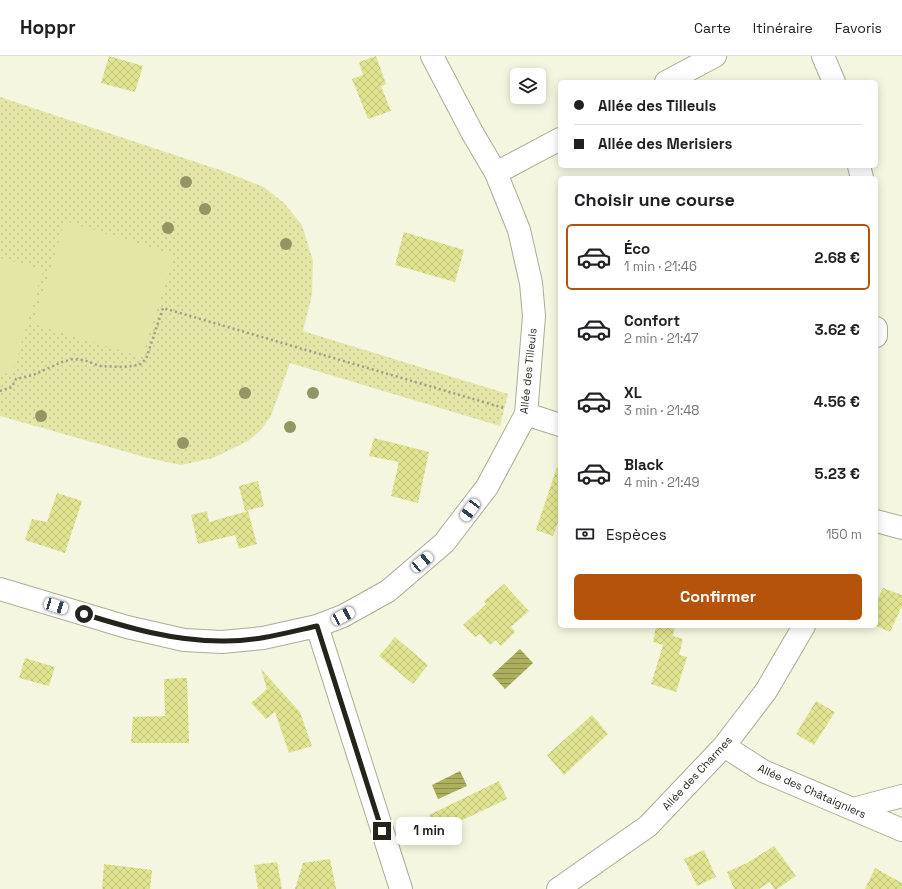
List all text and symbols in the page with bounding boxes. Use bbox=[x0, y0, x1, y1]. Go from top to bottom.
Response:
text: Hoppr bbox=[20, 15, 76, 40]
text: Carte bbox=[694, 19, 731, 37]
text: Itinéraire bbox=[753, 19, 813, 37]
text: Favoris bbox=[835, 19, 882, 37]
map controls bbox=[510, 68, 546, 104]
button: layers bbox=[510, 68, 546, 104]
text: Allée des Tilleuls bbox=[598, 96, 716, 115]
text: Allée des Merisiers bbox=[598, 134, 732, 153]
text: Choisir une course bbox=[574, 188, 735, 211]
icon: car bbox=[576, 239, 612, 275]
text: Éco bbox=[624, 239, 650, 258]
text: 2.68 € bbox=[815, 248, 860, 267]
text: 1 min · 21:46 bbox=[624, 258, 697, 275]
icon: car bbox=[576, 311, 612, 347]
text: Confort bbox=[624, 311, 680, 330]
text: 3.62 € bbox=[814, 320, 860, 339]
street label: Allée des Tilleuls bbox=[517, 327, 539, 415]
text: 2 min · 21:47 bbox=[624, 330, 698, 347]
icon: car bbox=[576, 383, 612, 419]
text: XL bbox=[624, 383, 642, 402]
text: 4.56 € bbox=[814, 392, 860, 411]
text: 3 min · 21:48 bbox=[624, 402, 699, 419]
icon: car bbox=[576, 455, 612, 491]
text: Black bbox=[624, 455, 664, 474]
text: 5.23 € bbox=[815, 464, 860, 483]
text: 4 min · 21:49 bbox=[624, 474, 700, 491]
car bbox=[458, 497, 482, 523]
icon: cash bbox=[574, 523, 596, 545]
text: Espèces bbox=[606, 525, 667, 544]
text: 150 m bbox=[826, 526, 862, 543]
car bbox=[409, 550, 435, 574]
button: Confirmer bbox=[574, 574, 862, 620]
car bbox=[43, 597, 69, 615]
route start bbox=[75, 605, 93, 623]
car bbox=[330, 605, 356, 627]
street label: Allée des Charmes bbox=[659, 733, 735, 813]
street label: Allée des Châtaigniers bbox=[756, 761, 869, 821]
callout: 1 min bbox=[396, 817, 462, 845]
route end bbox=[373, 822, 391, 840]
text: 1 min bbox=[413, 822, 445, 839]

